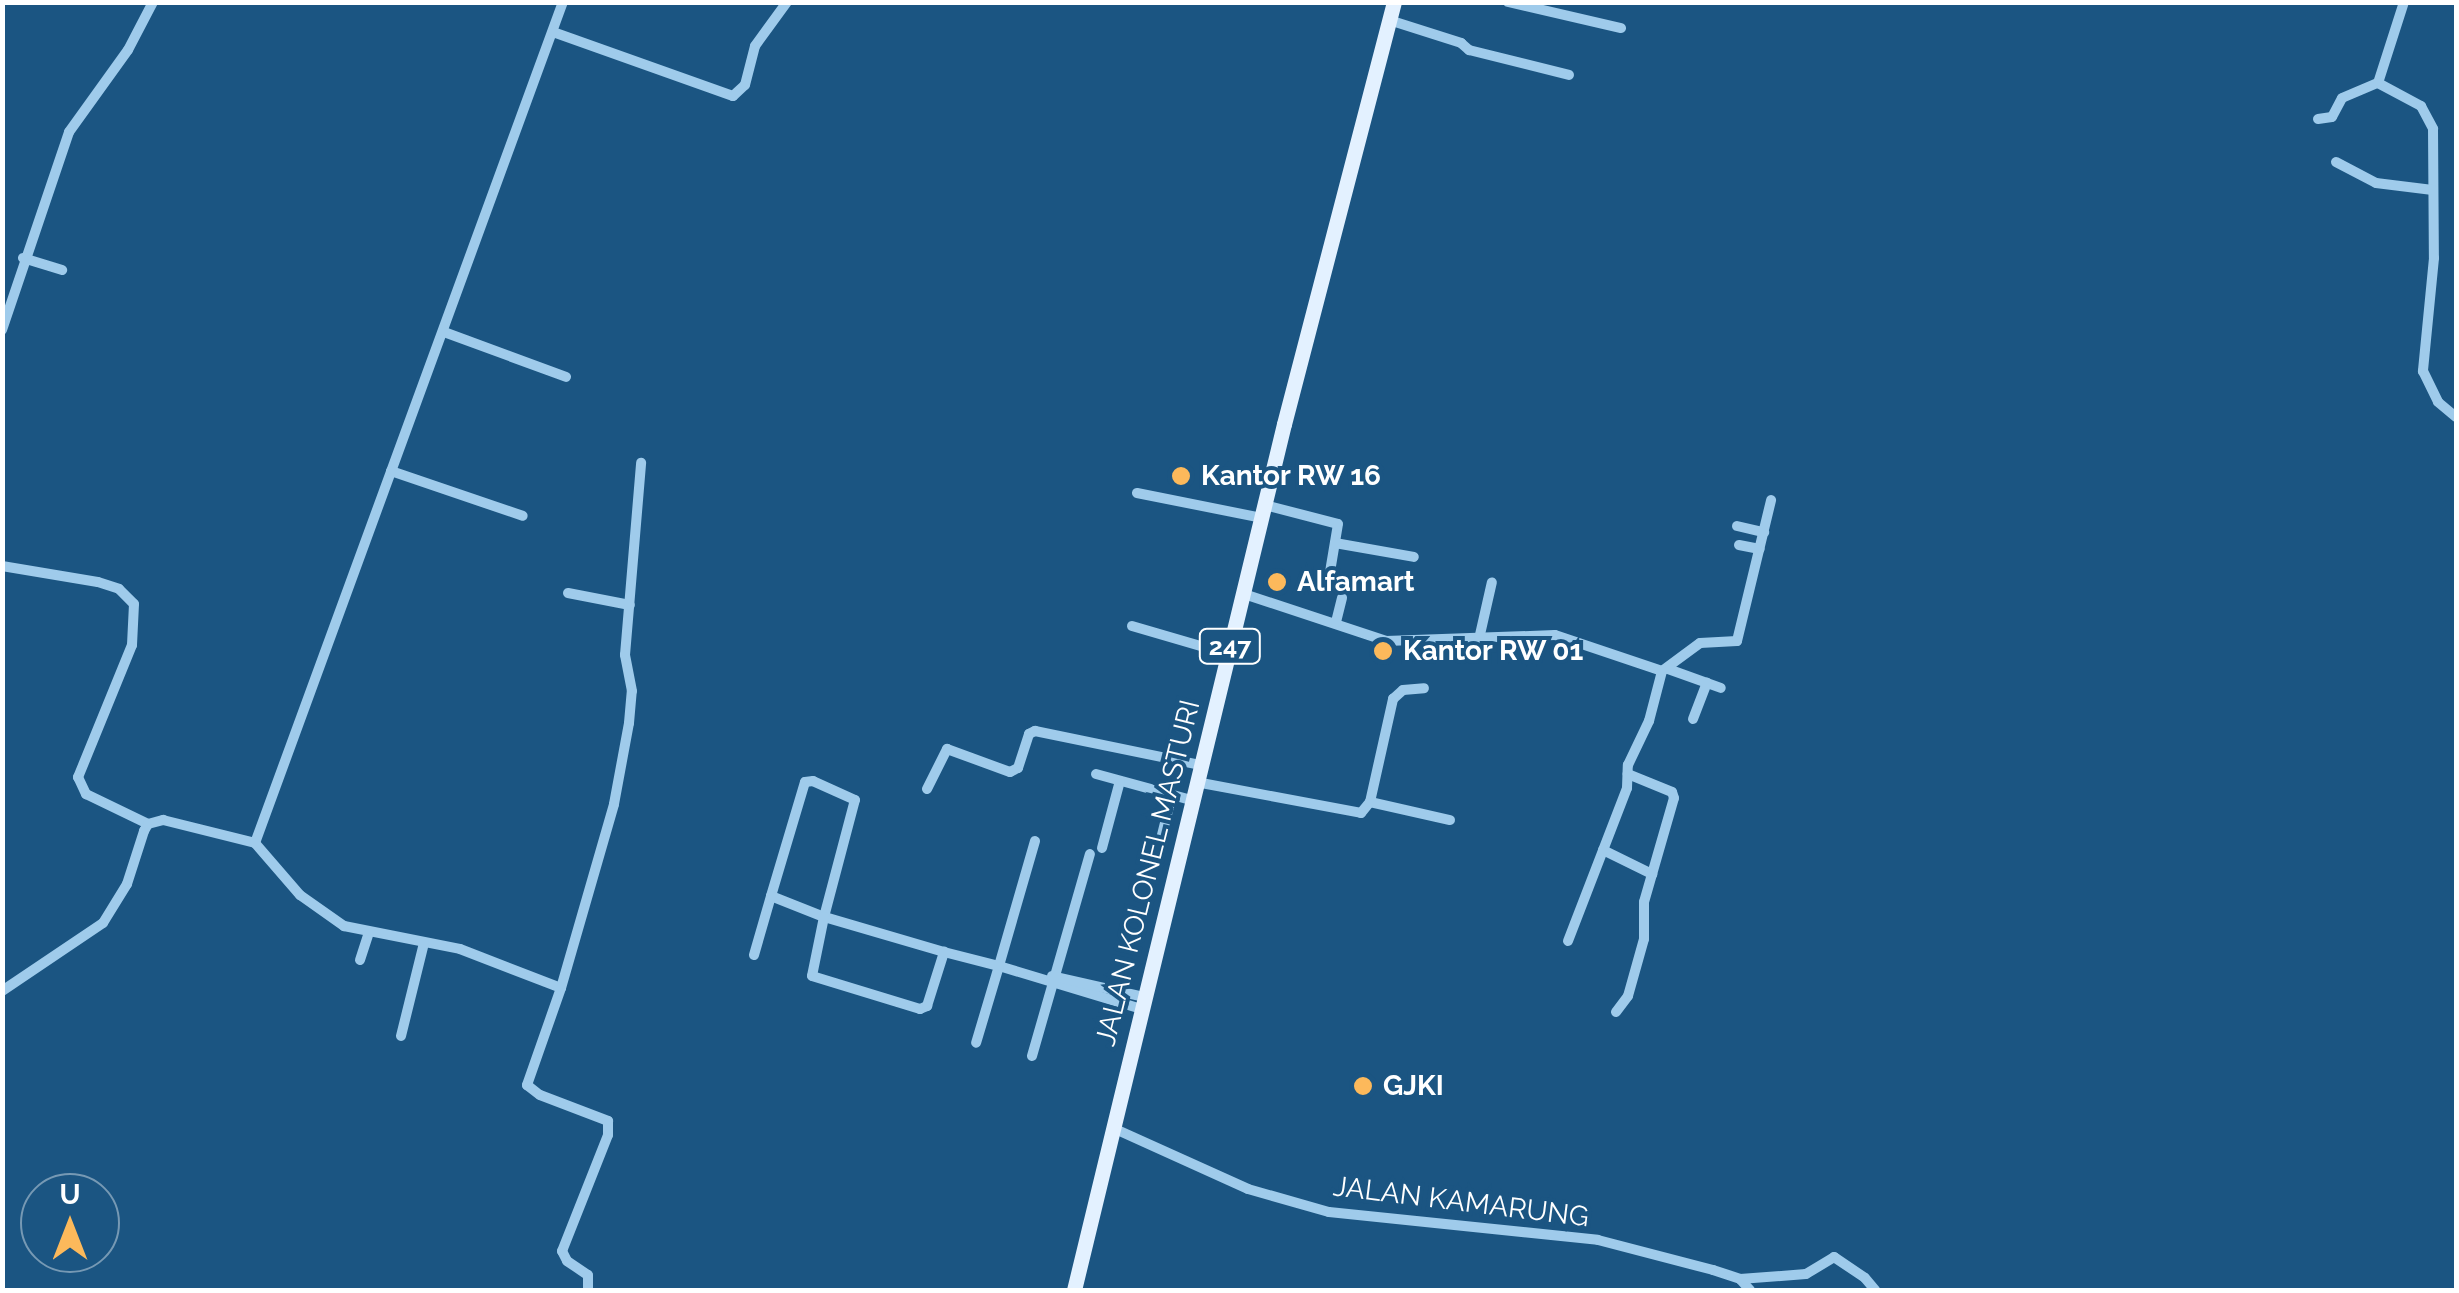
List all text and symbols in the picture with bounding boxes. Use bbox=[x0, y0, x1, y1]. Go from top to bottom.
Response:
place label: Kantor RW 16 bbox=[1201, 459, 1383, 493]
marker: Kantor RW 16 bbox=[1170, 465, 1192, 487]
place label: Alfamart bbox=[1297, 565, 1415, 599]
marker: Alfamart bbox=[1266, 571, 1288, 593]
road number: 247 bbox=[1198, 626, 1262, 666]
place label: Kantor RW 01 bbox=[1403, 634, 1585, 668]
marker: Kantor RW 01 bbox=[1372, 640, 1394, 662]
street label: JALAN KOLONEL MASTURI bbox=[1089, 696, 1207, 1050]
place label: GJKI bbox=[1383, 1069, 1444, 1103]
marker: GJKI bbox=[1352, 1075, 1374, 1097]
street label: JALAN KAMARUNG bbox=[1331, 1170, 1591, 1234]
north arrow bbox=[20, 1173, 120, 1273]
text: U bbox=[59, 1178, 81, 1211]

